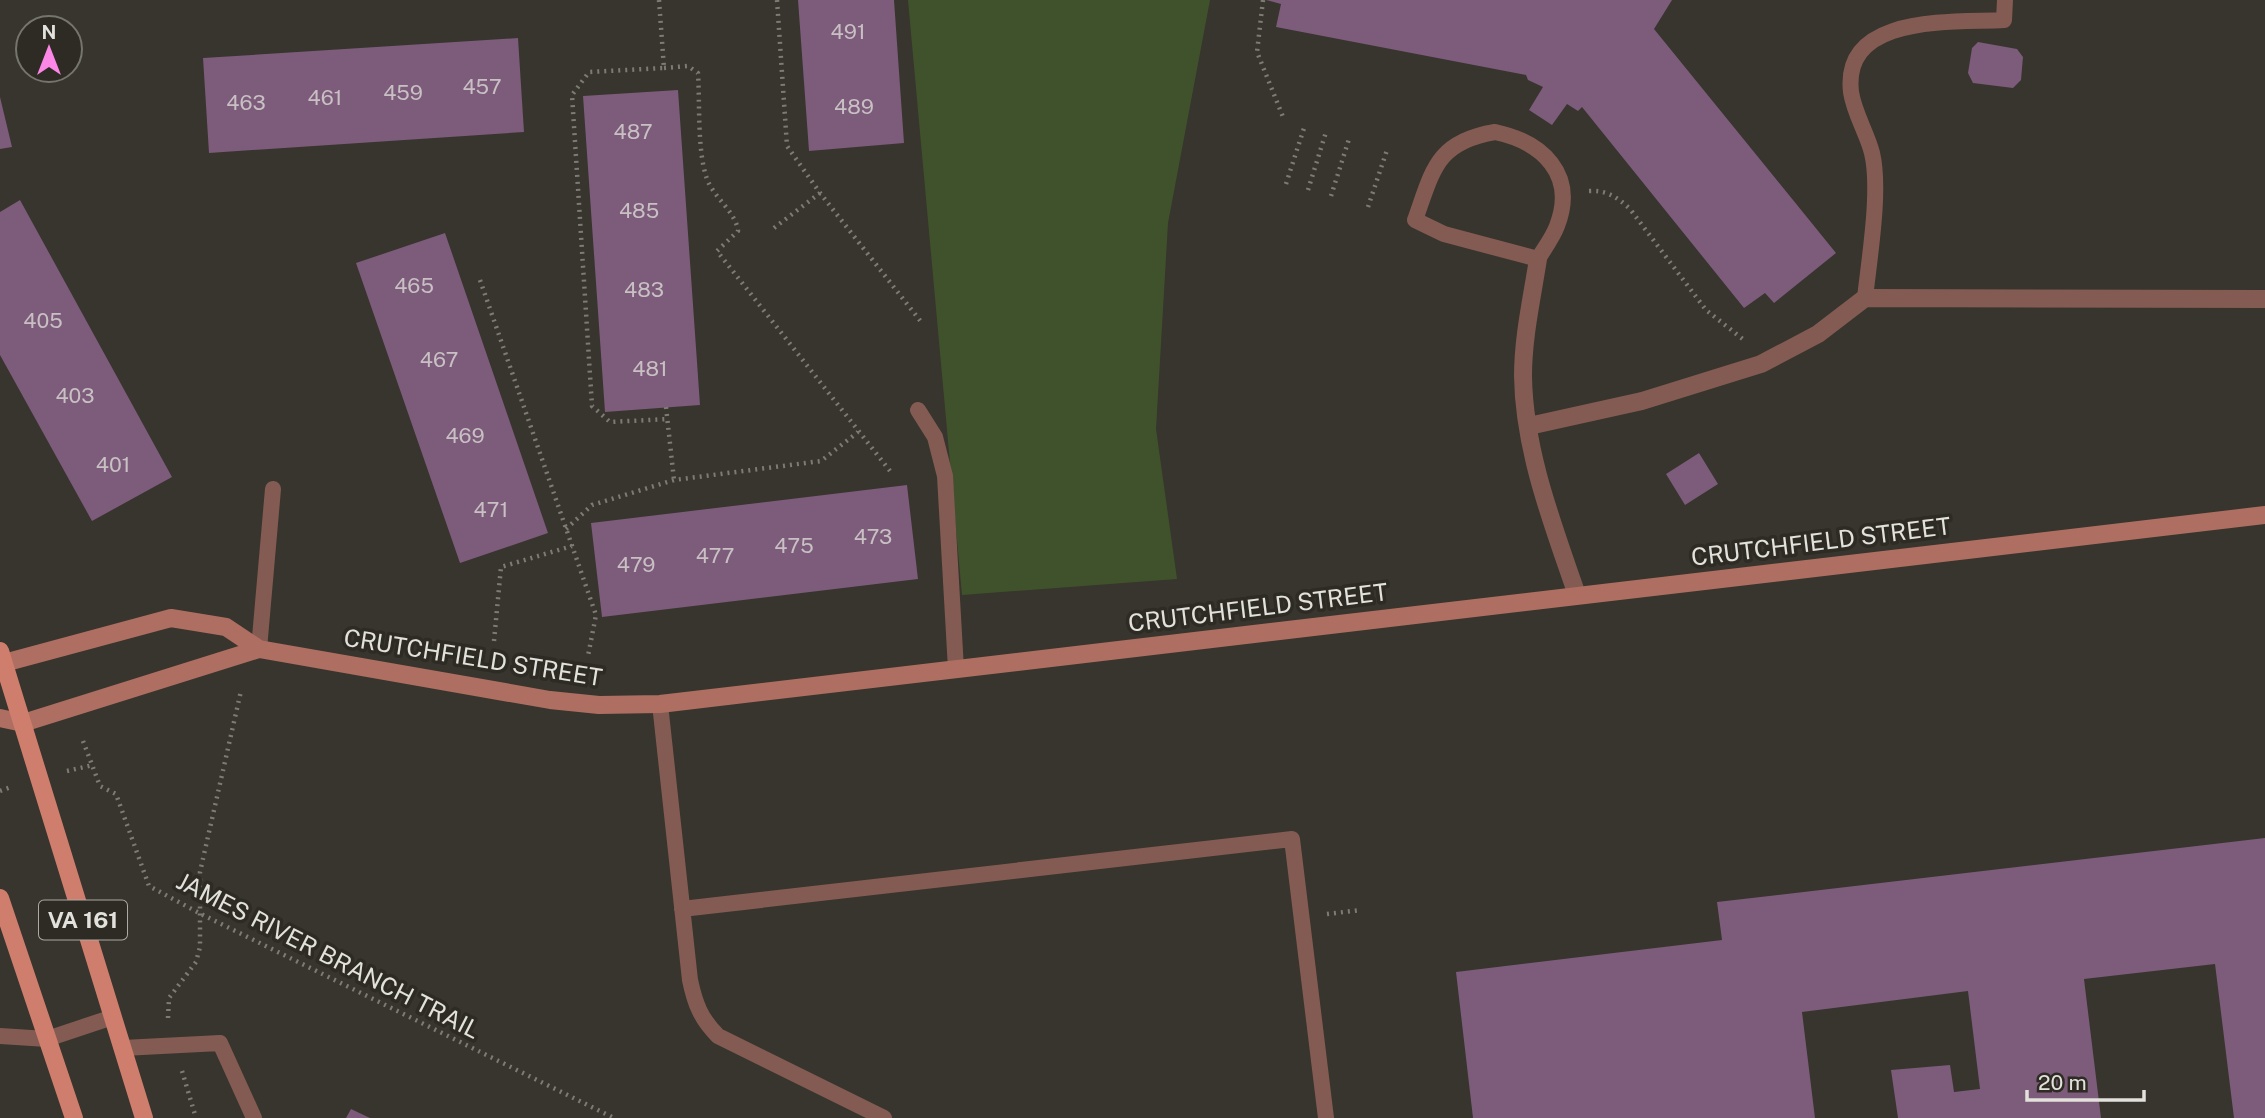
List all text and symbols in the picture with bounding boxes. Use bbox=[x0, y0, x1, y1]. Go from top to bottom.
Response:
north arrow bbox=[14, 14, 84, 84]
house number: 491 bbox=[831, 19, 865, 44]
text: N bbox=[42, 21, 56, 43]
house number: 457 bbox=[462, 74, 502, 99]
house number: 459 bbox=[383, 80, 423, 105]
house number: 461 bbox=[308, 85, 342, 110]
house number: 463 bbox=[226, 90, 266, 115]
house number: 489 bbox=[834, 94, 874, 119]
house number: 487 bbox=[613, 119, 653, 144]
house number: 485 bbox=[619, 198, 659, 223]
house number: 465 bbox=[394, 273, 434, 298]
house number: 483 bbox=[624, 277, 664, 302]
house number: 405 bbox=[23, 308, 63, 333]
house number: 467 bbox=[420, 347, 458, 372]
house number: 481 bbox=[632, 356, 668, 381]
house number: 403 bbox=[55, 383, 95, 408]
house number: 469 bbox=[445, 423, 485, 448]
house number: 401 bbox=[96, 452, 130, 477]
house number: 471 bbox=[474, 497, 508, 522]
street label: CRUTCHFIELD STREET bbox=[1689, 511, 1952, 571]
house number: 473 bbox=[854, 524, 892, 549]
house number: 475 bbox=[774, 533, 814, 558]
house number: 477 bbox=[696, 543, 734, 568]
house number: 479 bbox=[617, 552, 655, 577]
street label: CRUTCHFIELD STREET bbox=[1126, 577, 1389, 637]
street label: CRUTCHFIELD STREET bbox=[342, 623, 604, 691]
street label: JAMES RIVER BRANCH TRAIL bbox=[172, 866, 485, 1044]
road number: VA 161 bbox=[39, 900, 127, 939]
scale bar bbox=[2027, 1058, 2144, 1102]
text: 20 m bbox=[2038, 1070, 2087, 1095]

